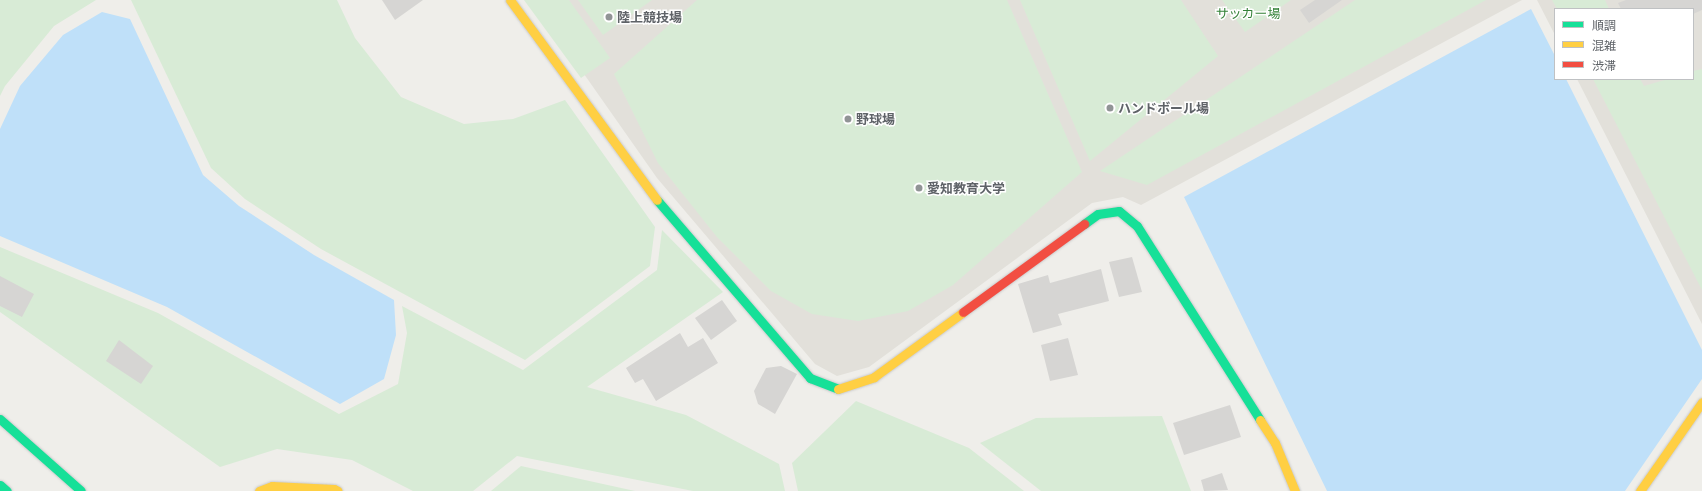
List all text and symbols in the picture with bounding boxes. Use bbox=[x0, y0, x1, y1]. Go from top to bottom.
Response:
park label: サッカー場 bbox=[1216, 5, 1280, 21]
legend bbox=[1554, 8, 1694, 80]
place label: 陸上競技場 bbox=[617, 9, 682, 25]
marker: 陸上競技場 bbox=[604, 12, 614, 22]
text: 順調 bbox=[1592, 18, 1616, 33]
text: 混雑 bbox=[1592, 38, 1616, 53]
text: 渋滞 bbox=[1592, 58, 1616, 73]
place label: ハンドボール場 bbox=[1118, 100, 1209, 116]
marker: ハンドボール場 bbox=[1105, 103, 1115, 113]
place label: 野球場 bbox=[856, 111, 895, 127]
marker: 野球場 bbox=[843, 114, 853, 124]
place label: 愛知教育大学 bbox=[927, 180, 1005, 196]
marker: 愛知教育大学 bbox=[914, 183, 924, 193]

